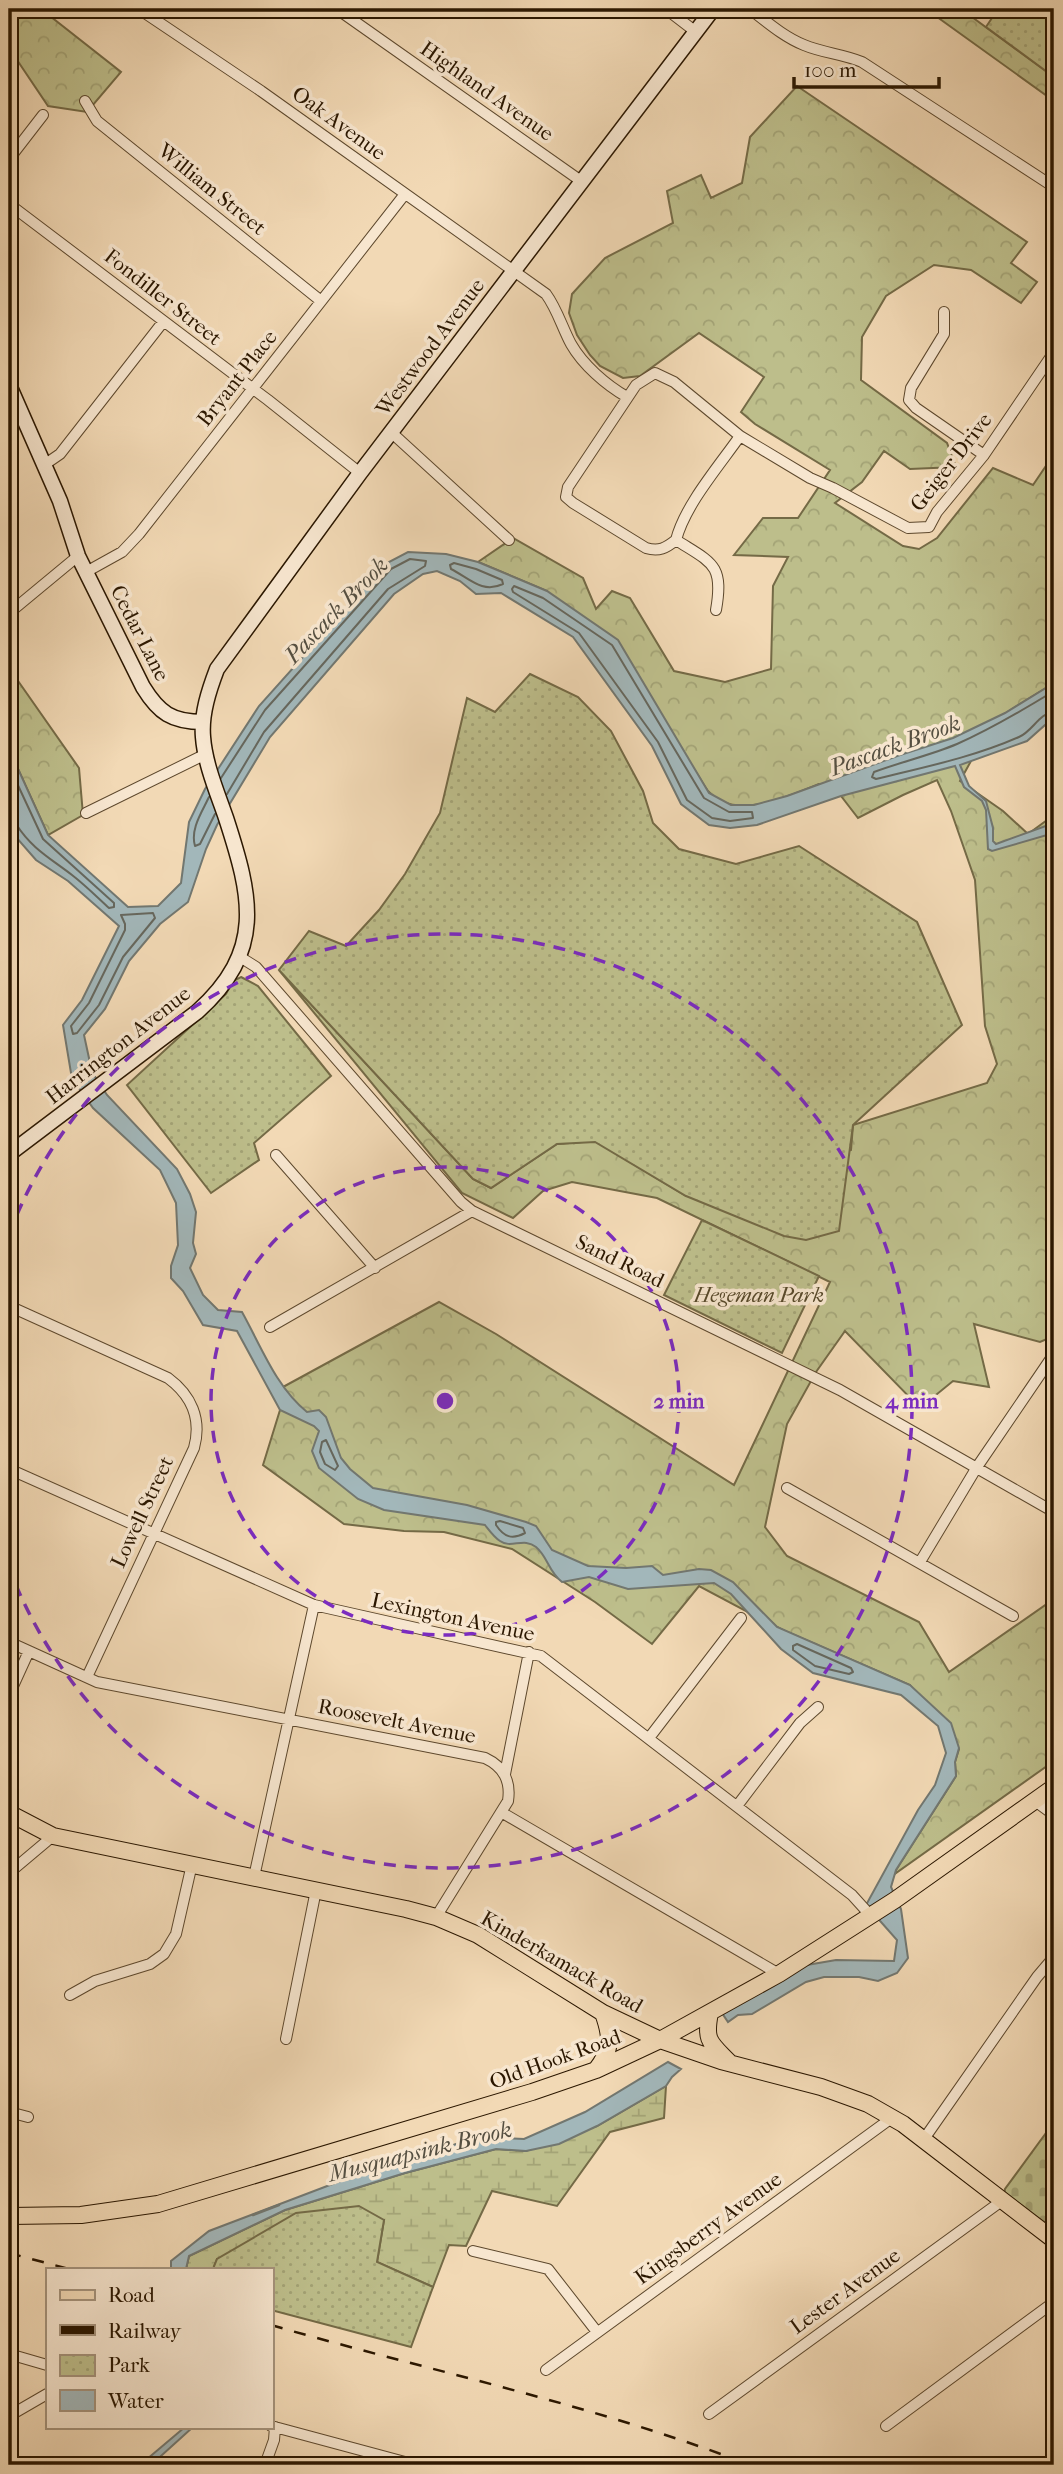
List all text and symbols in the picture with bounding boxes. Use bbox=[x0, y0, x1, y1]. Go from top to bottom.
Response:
street label: Highland Avenue bbox=[416, 36, 558, 146]
scale bar bbox=[794, 46, 939, 90]
text: 100 m bbox=[804, 58, 857, 82]
street label: Oak Avenue bbox=[288, 81, 390, 165]
street label: William Street bbox=[153, 138, 271, 240]
street label: Fondiller Street bbox=[100, 244, 227, 351]
street label: Westwood Avenue bbox=[370, 274, 489, 421]
street label: Bryant Place bbox=[192, 325, 282, 431]
street label: Geiger Drive bbox=[905, 408, 997, 516]
water label: Pascack Brook bbox=[278, 552, 394, 670]
street label: Cedar Lane bbox=[106, 581, 174, 685]
water label: Pascack Brook bbox=[825, 709, 964, 782]
street label: Harrington Avenue bbox=[41, 981, 195, 1109]
street label: Sand Road bbox=[572, 1229, 669, 1293]
park label: Hegeman Park bbox=[693, 1283, 824, 1307]
centre of rings bbox=[433, 1389, 457, 1413]
text: 2 min bbox=[653, 1389, 705, 1413]
text: 4 min bbox=[885, 1389, 939, 1414]
street label: Lowell Street bbox=[106, 1452, 178, 1571]
street label: Lexington Avenue bbox=[369, 1588, 537, 1646]
street label: Roosevelt Avenue bbox=[316, 1694, 478, 1748]
street label: Kinderkamack Road bbox=[477, 1906, 648, 2018]
street label: Old Hook Road bbox=[486, 2024, 624, 2094]
water label: Musquapsink Brook bbox=[324, 2116, 515, 2188]
street label: Kingsberry Avenue bbox=[630, 2167, 786, 2289]
street label: Lester Avenue bbox=[785, 2243, 905, 2339]
legend bbox=[46, 2268, 273, 2428]
text: Road bbox=[108, 2283, 155, 2307]
text: Railway bbox=[108, 2319, 182, 2343]
text: Park bbox=[108, 2353, 150, 2377]
text: Water bbox=[107, 2389, 164, 2413]

